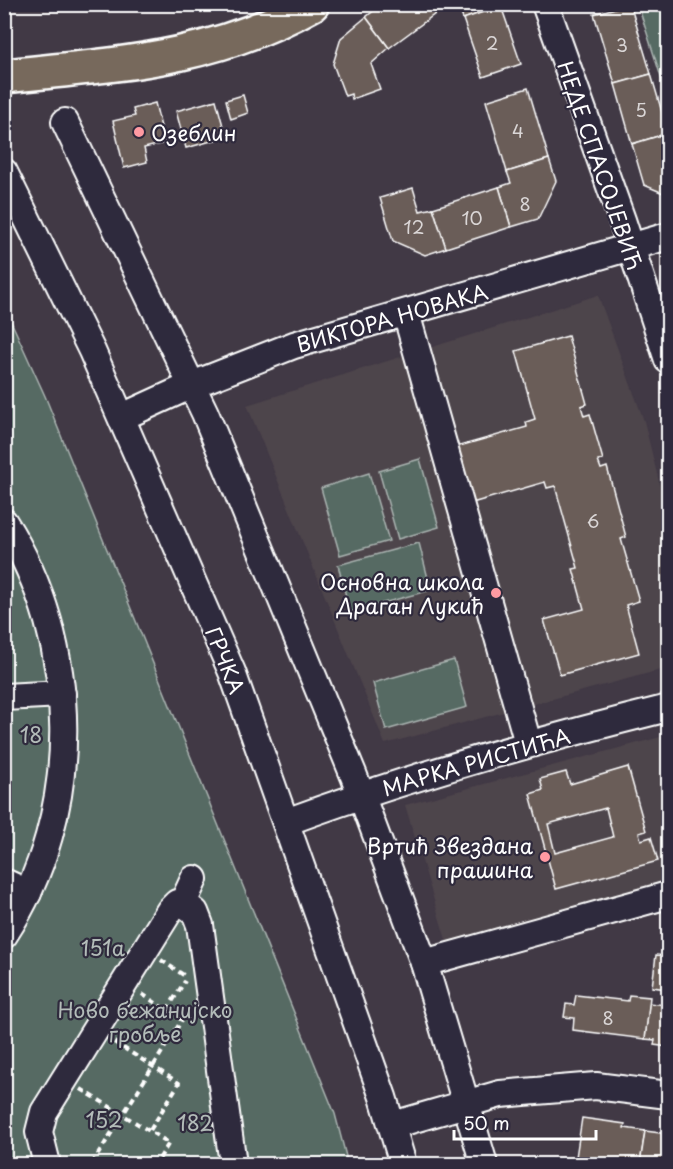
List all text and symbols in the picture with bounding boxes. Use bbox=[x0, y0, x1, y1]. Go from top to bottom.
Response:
house number: 2 bbox=[486, 29, 498, 56]
house number: 3 bbox=[616, 31, 628, 58]
street label: НЕДЕ СПАСОЈЕВИЋ bbox=[550, 56, 652, 274]
house number: 5 bbox=[635, 96, 647, 123]
place label: Озеблин bbox=[151, 116, 236, 148]
house number: 4 bbox=[512, 117, 524, 144]
marker: Озеблин bbox=[132, 125, 146, 139]
house number: 8 bbox=[519, 190, 531, 217]
house number: 10 bbox=[461, 204, 483, 231]
house number: 12 bbox=[404, 213, 424, 240]
street label: ВИКТОРА НОВАКА bbox=[292, 274, 492, 360]
house number: 6 bbox=[587, 507, 599, 534]
place label: Основна школа Драган Лукић bbox=[320, 565, 484, 621]
marker: Основна школа Драган Лукић bbox=[489, 586, 503, 600]
street label: ГРЧКА bbox=[198, 622, 254, 699]
park label: 18 bbox=[20, 718, 42, 750]
street label: МАРКА РИСТИЋА bbox=[378, 719, 574, 803]
place label: Вртић Звездана прашина bbox=[367, 829, 534, 885]
marker: Вртић Звездана прашина bbox=[538, 850, 552, 864]
park label: 151a bbox=[81, 931, 126, 963]
park label: Ново бежанијско гробље bbox=[57, 993, 233, 1049]
house number: 8 bbox=[602, 1004, 614, 1031]
park label: 152 bbox=[85, 1103, 123, 1135]
scale bar bbox=[454, 1103, 596, 1141]
park label: 182 bbox=[177, 1106, 213, 1138]
text: 50 m bbox=[463, 1109, 510, 1136]

